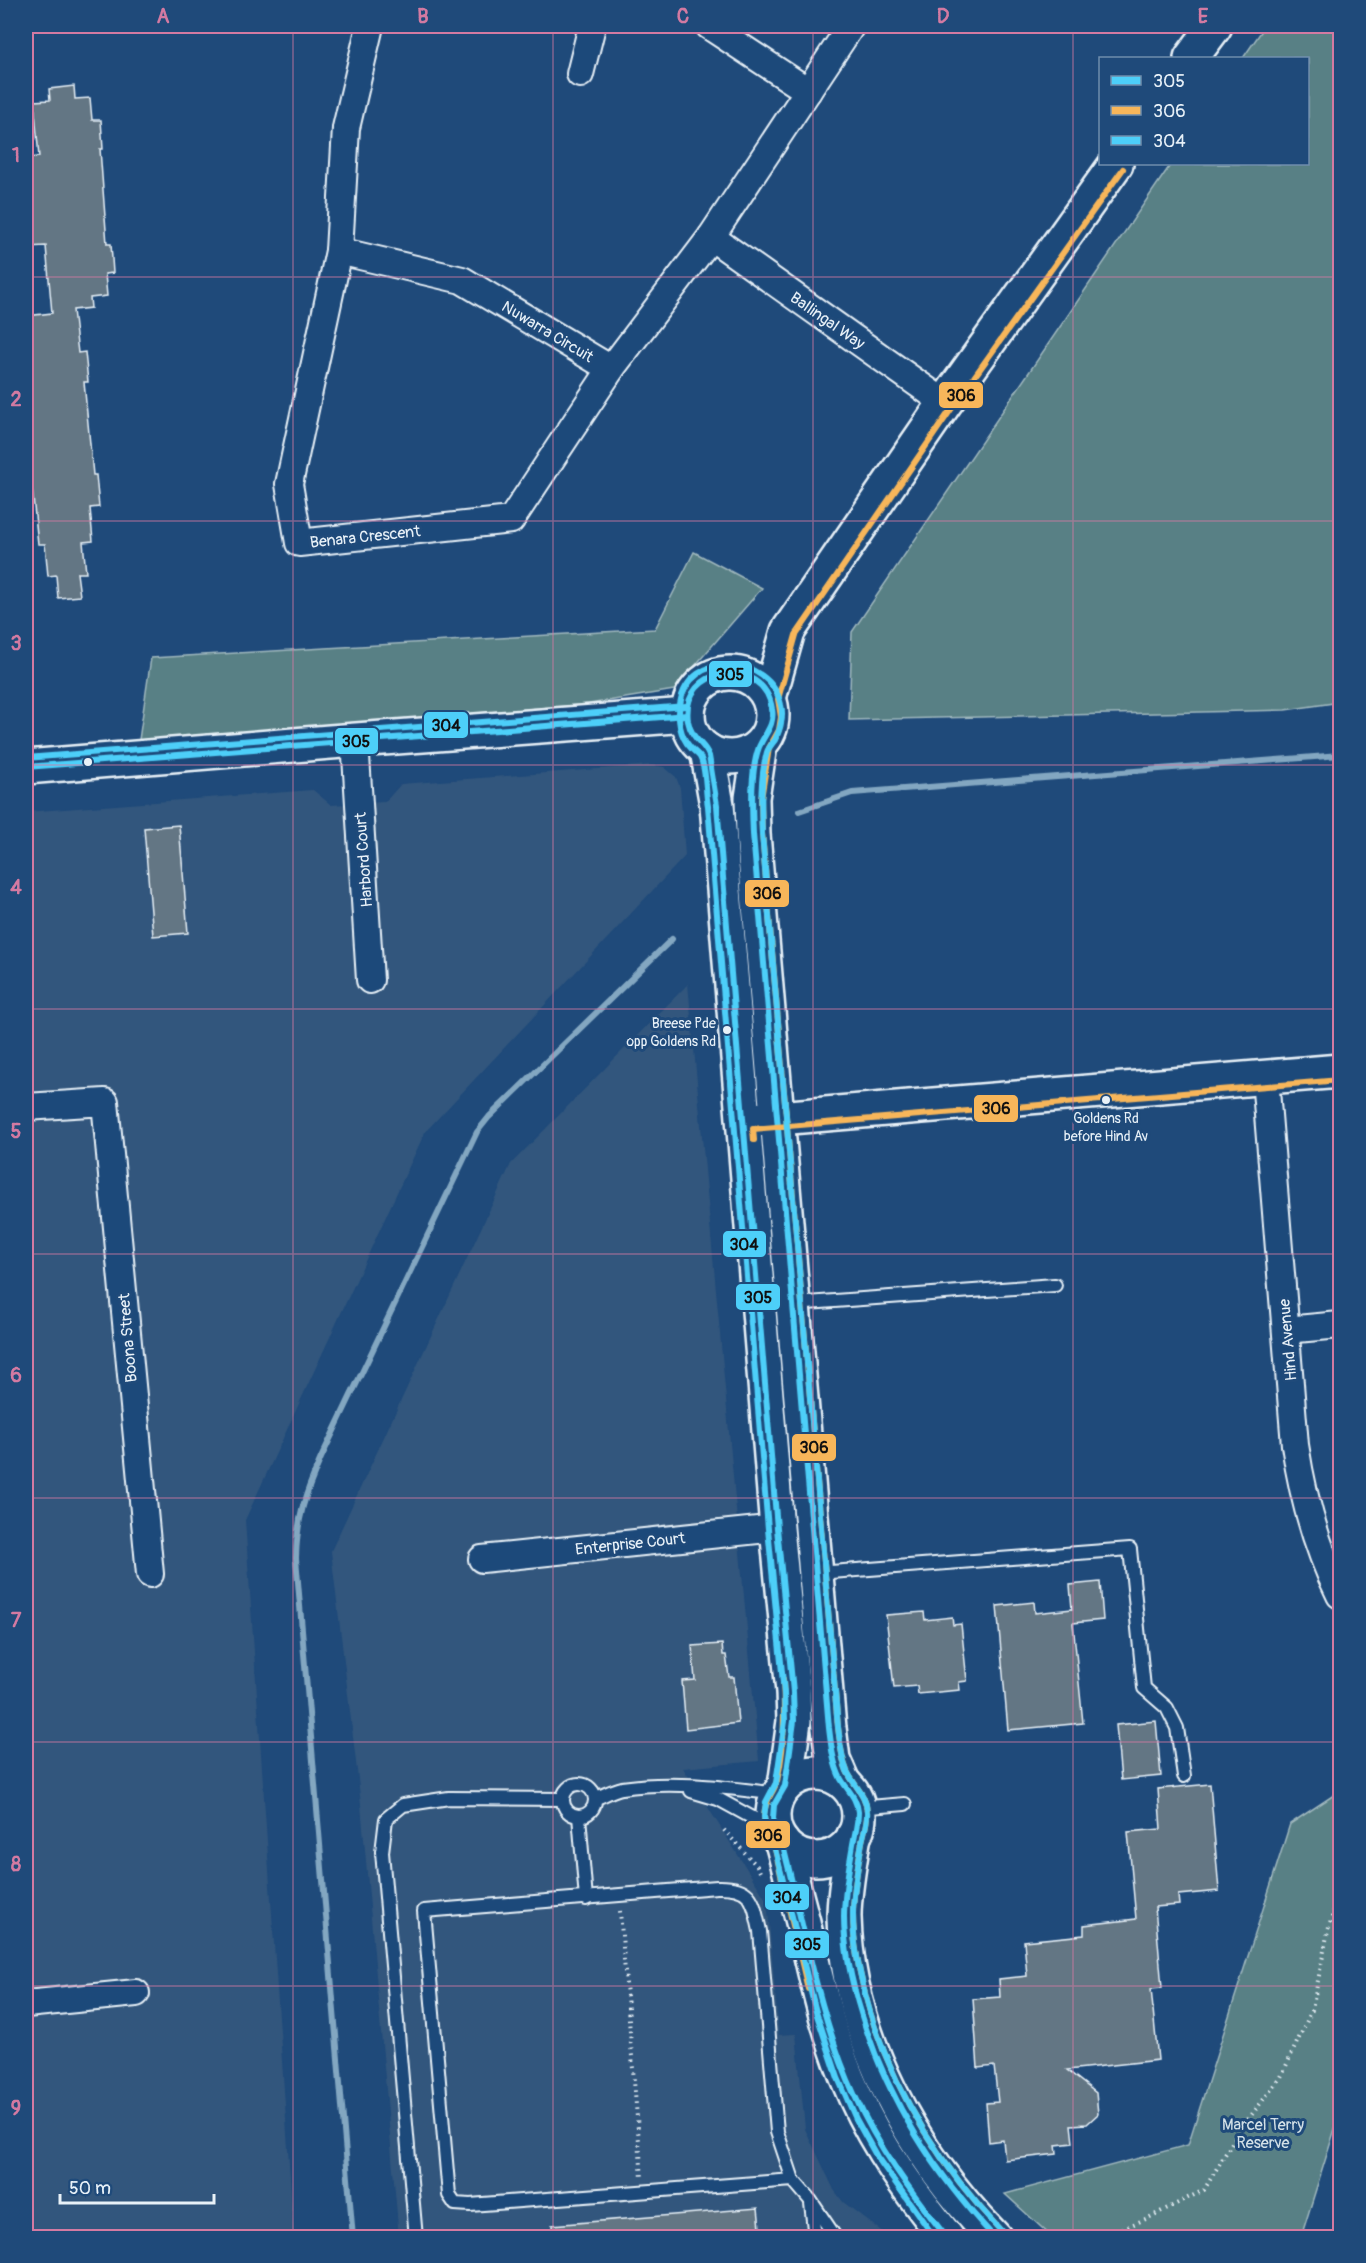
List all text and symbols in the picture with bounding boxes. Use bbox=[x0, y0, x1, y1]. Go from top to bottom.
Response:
text: A bbox=[157, 4, 170, 29]
text: B bbox=[417, 4, 429, 29]
text: C bbox=[677, 4, 689, 29]
text: D bbox=[937, 4, 950, 29]
text: E bbox=[1198, 4, 1209, 29]
legend bbox=[1099, 57, 1309, 165]
text: 305 bbox=[1153, 70, 1185, 93]
text: 306 bbox=[1153, 100, 1186, 123]
text: 304 bbox=[1153, 130, 1186, 153]
text: 1 bbox=[12, 143, 20, 168]
street label: Ballingal Way bbox=[786, 288, 869, 354]
street label: Nuwarra Circuit bbox=[498, 297, 597, 367]
line badge: 306 bbox=[938, 381, 984, 409]
text: 306 bbox=[946, 386, 976, 406]
text: 2 bbox=[10, 387, 22, 412]
street label: Benara Crescent bbox=[309, 521, 422, 553]
text: 3 bbox=[10, 631, 22, 656]
line badge: 305 bbox=[708, 660, 753, 688]
text: 305 bbox=[716, 665, 745, 685]
line badge: 304 bbox=[423, 711, 469, 739]
text: 304 bbox=[431, 716, 461, 736]
line badge: 305 bbox=[334, 727, 379, 755]
text: 305 bbox=[342, 732, 371, 752]
unlabelled marker bbox=[82, 756, 94, 768]
street label: Harbord Court bbox=[351, 811, 377, 908]
text: 4 bbox=[10, 875, 22, 900]
line badge: 306 bbox=[744, 879, 790, 908]
text: 306 bbox=[752, 884, 782, 904]
place label: Breese Pde opp Goldens Rd bbox=[626, 1015, 716, 1050]
marker: Breese Pde opp Goldens Rd bbox=[721, 1024, 733, 1036]
line badge: 306 bbox=[973, 1094, 1019, 1123]
marker: Goldens Rd before Hind Av bbox=[1100, 1094, 1112, 1106]
text: 306 bbox=[981, 1099, 1011, 1119]
place label: Goldens Rd before Hind Av bbox=[1064, 1110, 1148, 1145]
text: 5 bbox=[11, 1119, 22, 1144]
line badge: 304 bbox=[722, 1230, 767, 1258]
text: 304 bbox=[729, 1235, 759, 1255]
line badge: 305 bbox=[735, 1283, 781, 1311]
text: 305 bbox=[744, 1288, 773, 1308]
street label: Boona Street bbox=[114, 1292, 142, 1383]
street label: Hind Avenue bbox=[1274, 1298, 1302, 1382]
text: 6 bbox=[10, 1363, 22, 1388]
line badge: 306 bbox=[791, 1433, 837, 1462]
text: 306 bbox=[799, 1438, 829, 1458]
street label: Enterprise Court bbox=[574, 1528, 687, 1560]
text: 7 bbox=[11, 1608, 22, 1633]
line badge: 306 bbox=[745, 1820, 791, 1849]
text: 306 bbox=[753, 1826, 783, 1846]
text: 8 bbox=[11, 1852, 21, 1877]
line badge: 304 bbox=[764, 1883, 810, 1911]
text: 304 bbox=[772, 1888, 802, 1908]
line badge: 305 bbox=[784, 1930, 830, 1959]
text: 305 bbox=[793, 1935, 822, 1955]
text: 9 bbox=[11, 2096, 21, 2121]
park label: Marcel Terry Reserve bbox=[1222, 2115, 1304, 2153]
scale bar bbox=[60, 2167, 214, 2205]
text: 50 m bbox=[69, 2177, 111, 2200]

